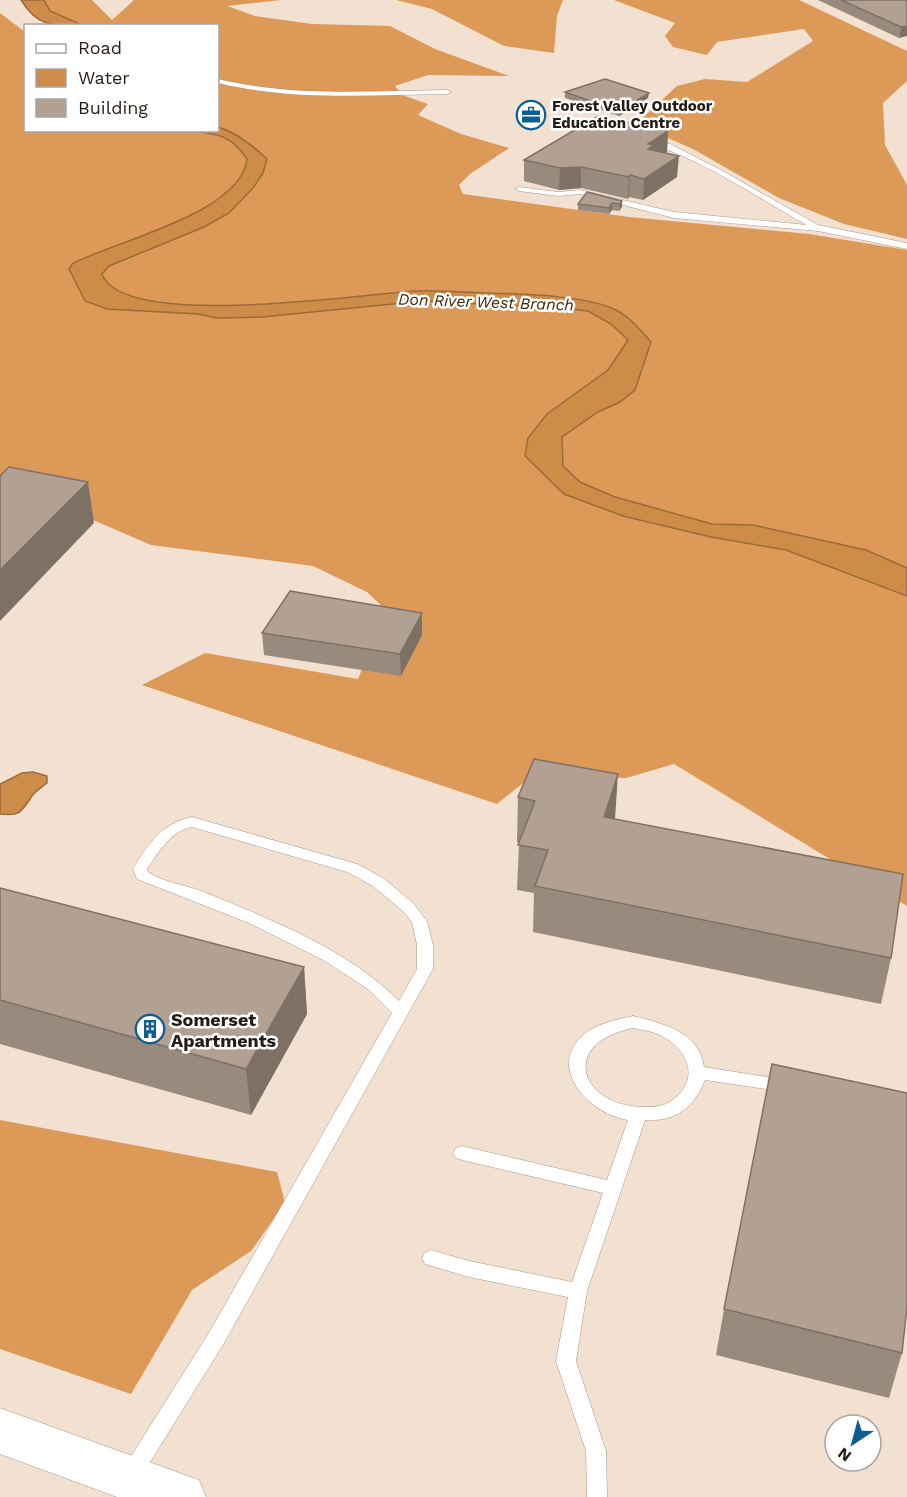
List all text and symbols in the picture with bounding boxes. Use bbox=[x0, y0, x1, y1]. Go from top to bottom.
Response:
legend bbox=[24, 24, 219, 132]
text: Road bbox=[78, 37, 122, 58]
text: Water bbox=[78, 67, 130, 88]
text: Building bbox=[78, 97, 148, 118]
place label: Forest Valley Outdoor Education Centre bbox=[552, 97, 713, 132]
office icon: Forest Valley Outdoor Education Centre bbox=[515, 99, 547, 131]
water label: Don River West Branch bbox=[398, 289, 574, 315]
place label: Somerset Apartments bbox=[171, 1009, 277, 1051]
building icon: Somerset Apartments bbox=[134, 1013, 166, 1045]
north arrow bbox=[823, 1413, 883, 1473]
text: N bbox=[834, 1444, 855, 1466]

